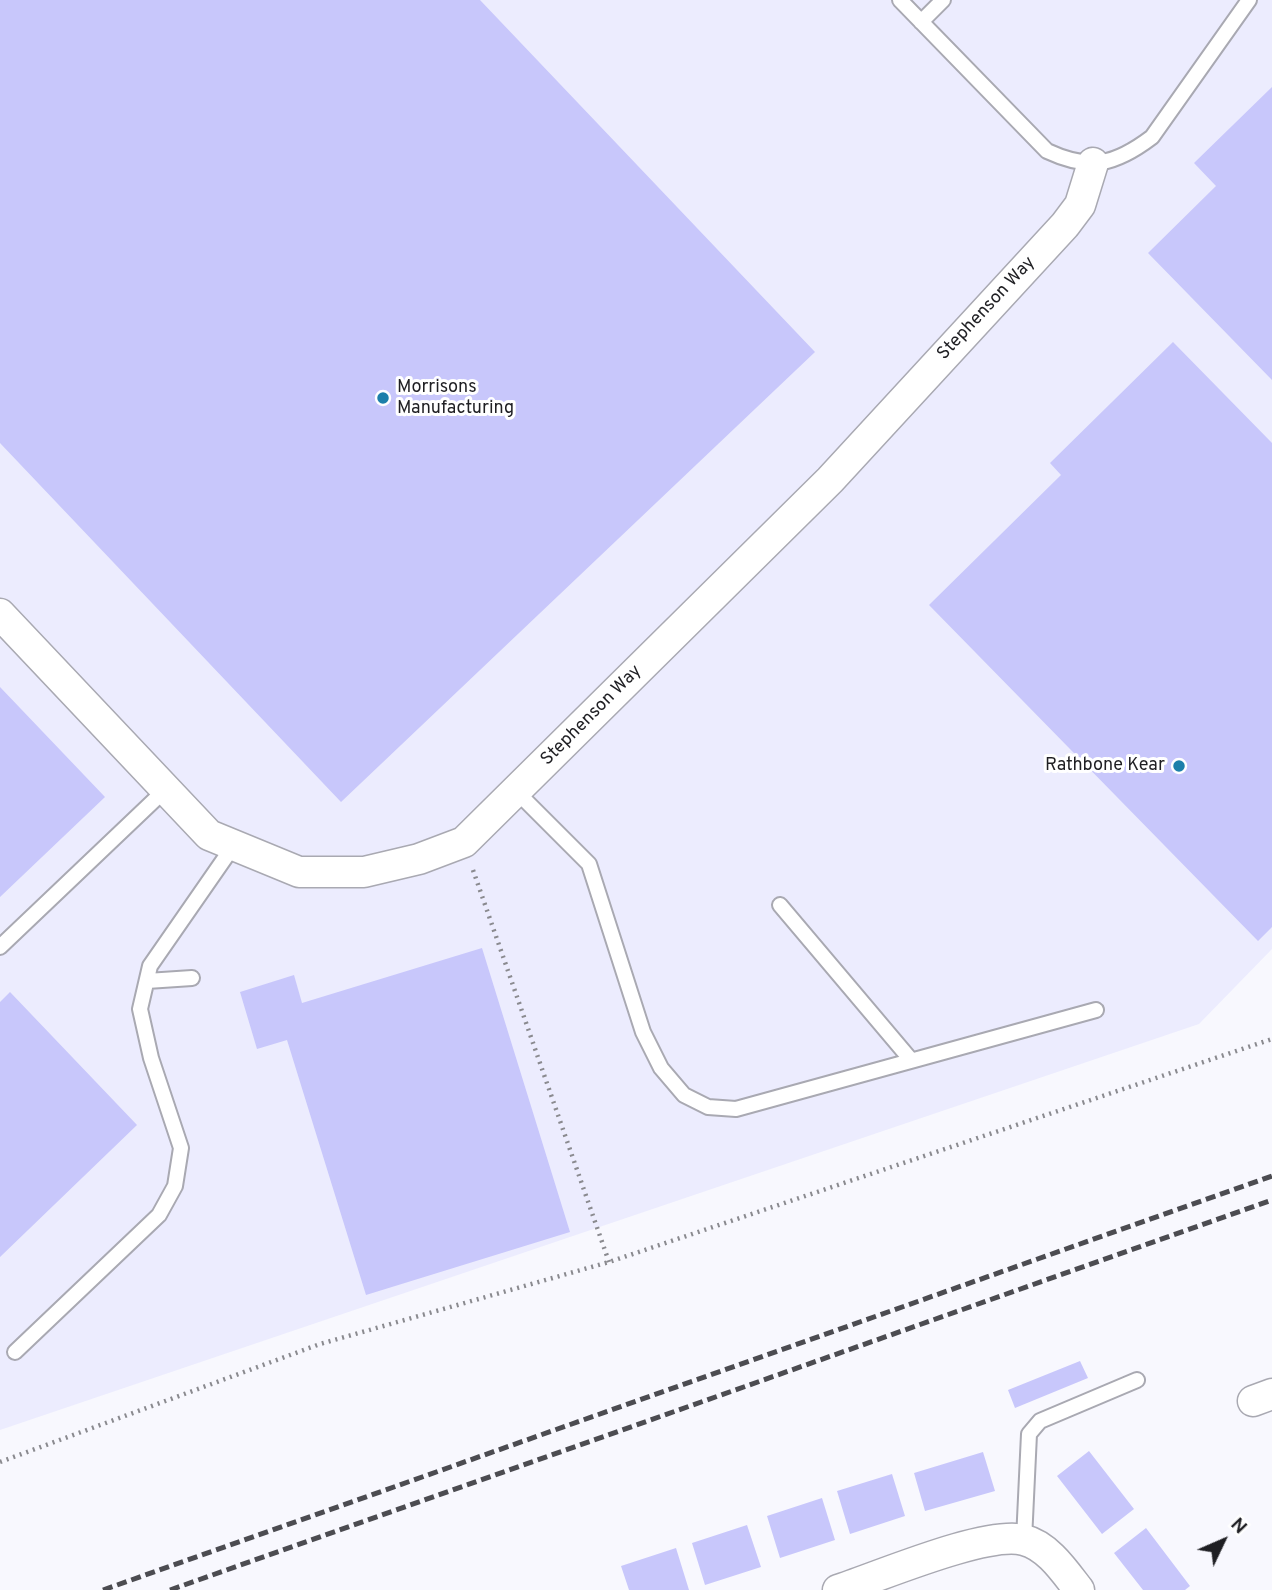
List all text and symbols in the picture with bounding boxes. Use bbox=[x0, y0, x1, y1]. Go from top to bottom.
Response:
street label: Stephenson Way bbox=[933, 253, 1041, 365]
place label: Morrisons Manufacturing bbox=[397, 377, 514, 420]
marker: Morrisons Manufacturing bbox=[375, 390, 391, 406]
street label: Stephenson Way bbox=[537, 661, 647, 771]
place label: Rathbone Kear bbox=[1045, 755, 1165, 777]
marker: Rathbone Kear bbox=[1171, 758, 1187, 774]
north arrow bbox=[1188, 1506, 1258, 1576]
text: N bbox=[1225, 1513, 1251, 1540]

